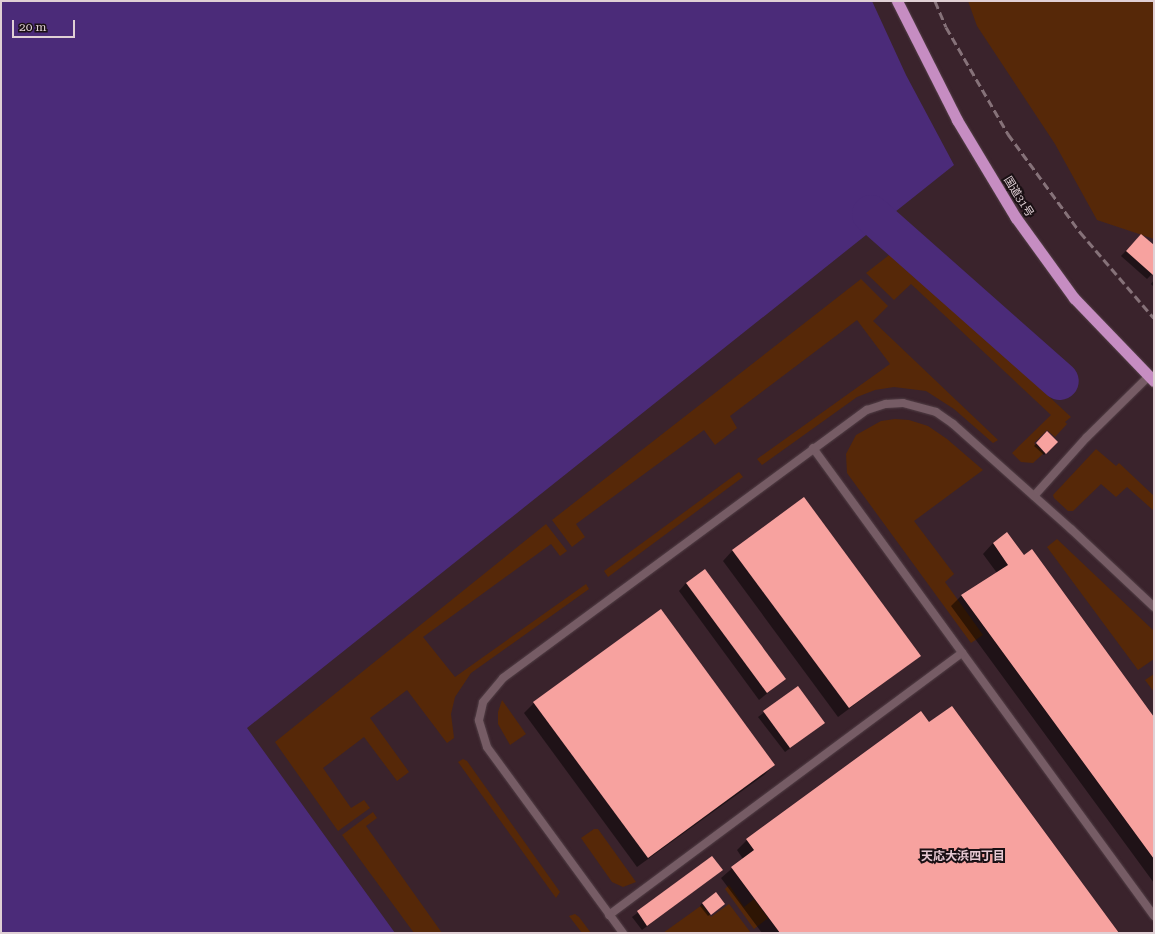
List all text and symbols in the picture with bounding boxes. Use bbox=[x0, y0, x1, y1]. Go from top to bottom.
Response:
scale bar bbox=[14, 12, 77, 38]
text: 20 m bbox=[19, 20, 46, 34]
street label: 国道31号 bbox=[1000, 174, 1036, 220]
district label: 天応大浜四丁目 bbox=[921, 850, 1005, 864]

